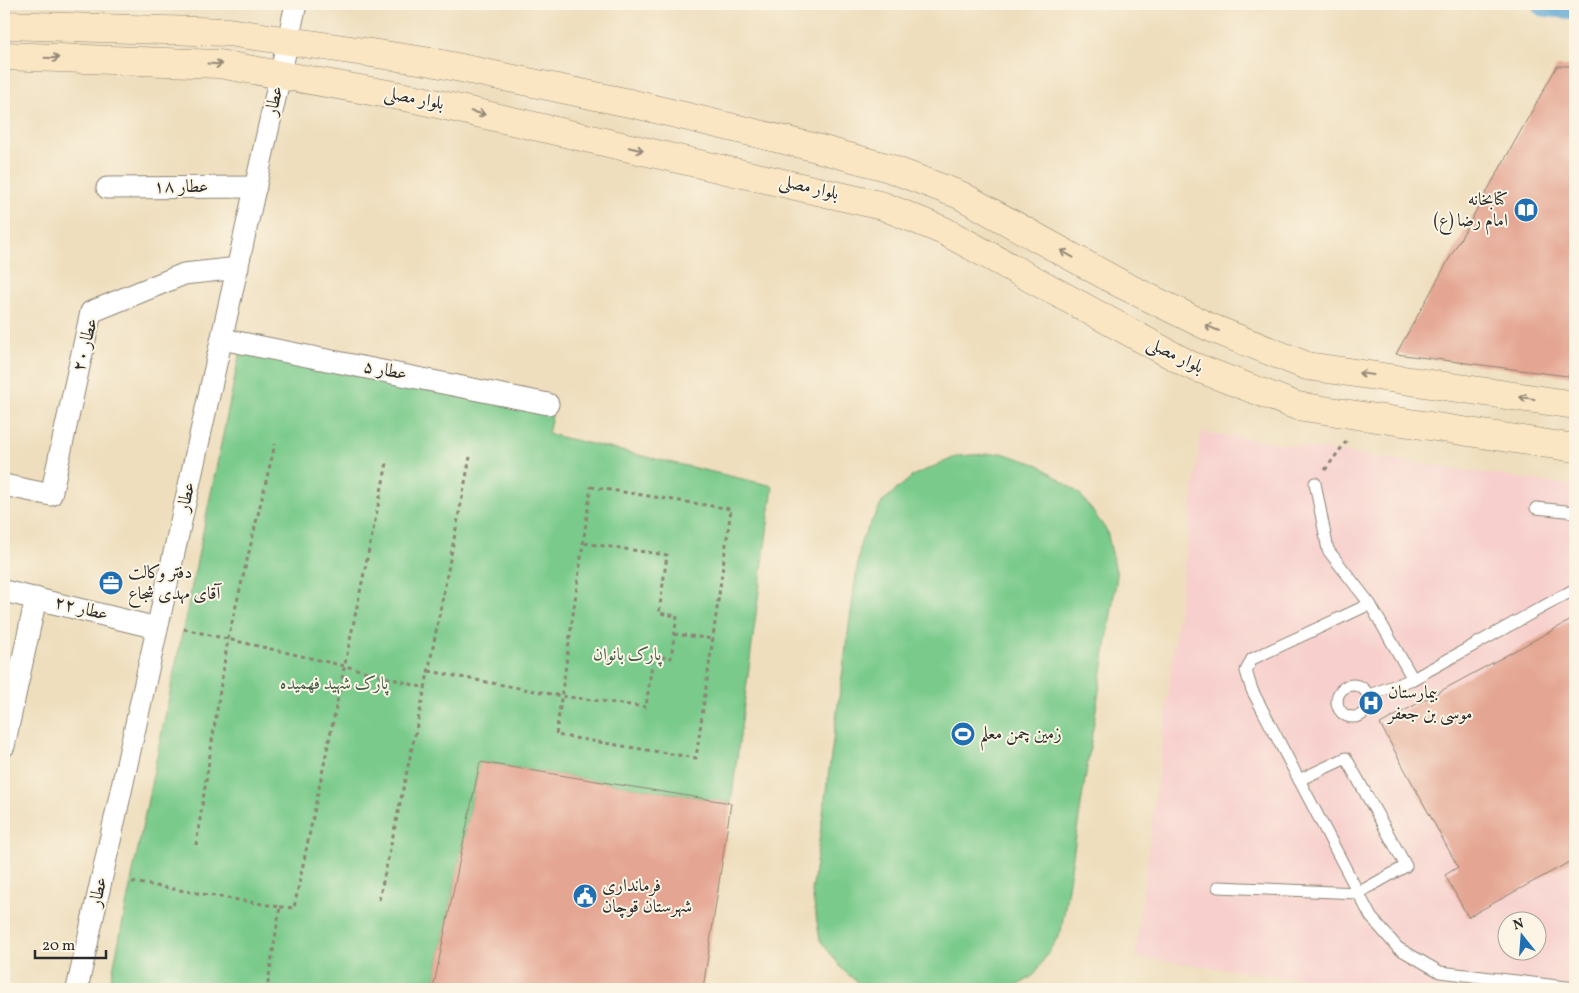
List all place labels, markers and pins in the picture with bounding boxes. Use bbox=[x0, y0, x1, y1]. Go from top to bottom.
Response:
place label: کتابخانه امام رضا (ع) bbox=[1434, 188, 1508, 236]
library icon: کتابخانه امام رضا (ع) bbox=[1513, 197, 1539, 223]
place label: دفتر وکالت آقای مهدی شجاع bbox=[128, 561, 223, 608]
office icon: دفتر وکالت آقای مهدی شجاع bbox=[98, 570, 124, 596]
place label: بیمارستان موسی بن جعفر bbox=[1386, 681, 1473, 727]
hospital icon: بیمارستان موسی بن جعفر bbox=[1358, 690, 1384, 716]
sports icon: زمین چمن معلم bbox=[950, 721, 976, 747]
place label: زمین چمن معلم bbox=[980, 722, 1062, 751]
place label: فرمانداری شهرستان قوچان bbox=[602, 874, 692, 920]
public building icon: فرمانداری شهرستان قوچان bbox=[572, 883, 598, 909]

